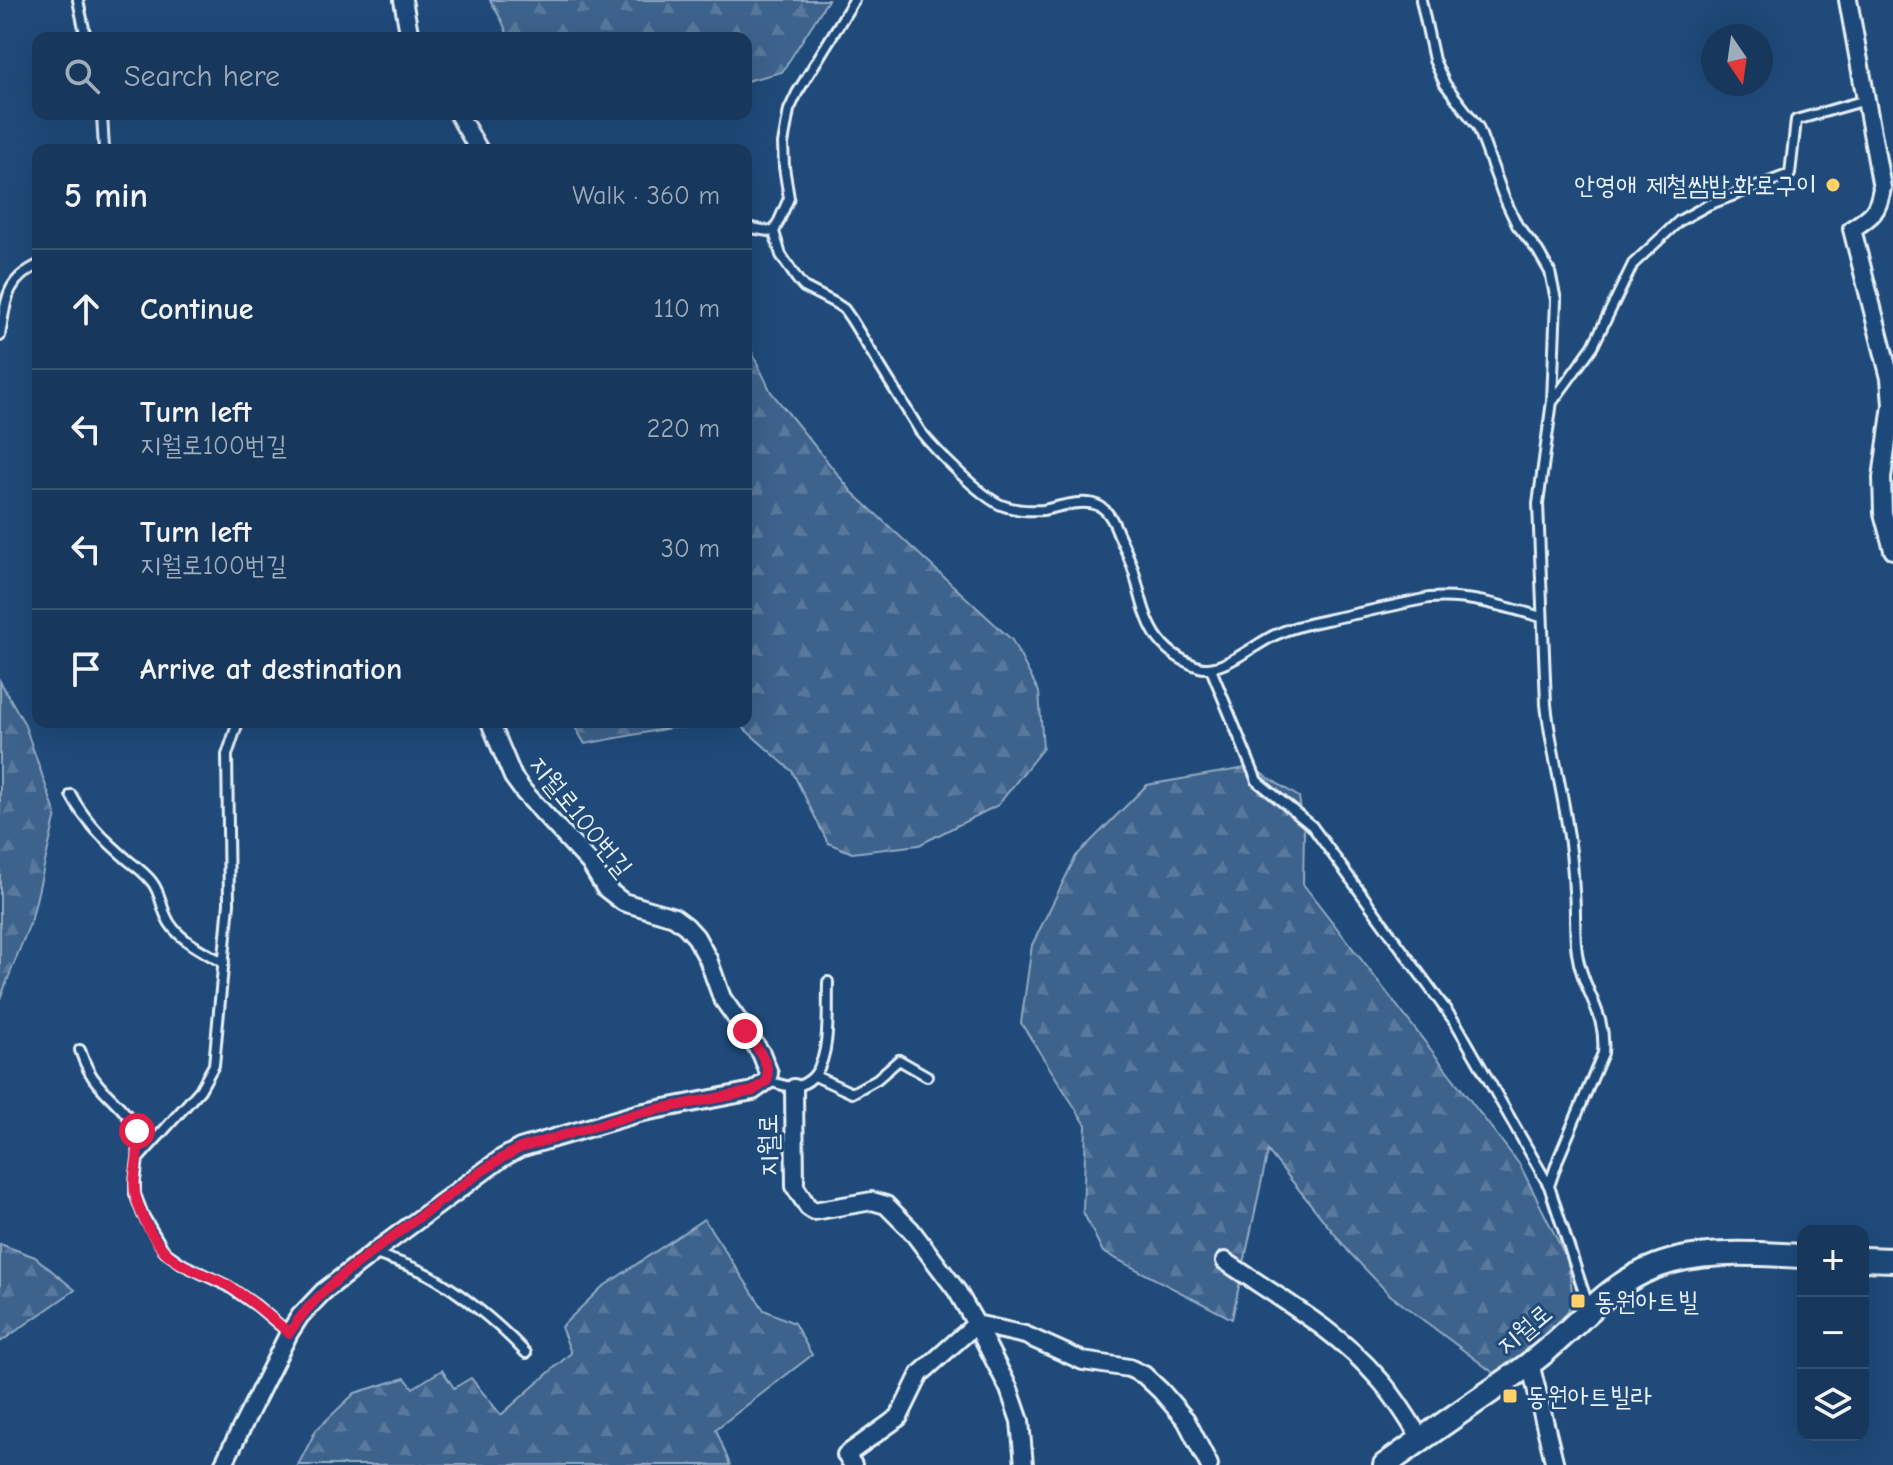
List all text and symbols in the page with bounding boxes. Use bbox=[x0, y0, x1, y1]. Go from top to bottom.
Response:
north arrow bbox=[1701, 24, 1773, 96]
search box bbox=[32, 32, 752, 120]
icon: search bbox=[60, 54, 104, 98]
text: Search here bbox=[124, 59, 280, 94]
place label: 안영애 제철쌈밥.화로구이 bbox=[1574, 171, 1817, 201]
text: 5 min bbox=[64, 176, 148, 216]
marker: 안영애 제철쌈밥.화로구이 bbox=[1824, 176, 1842, 194]
text: Walk · 360 m bbox=[572, 181, 720, 211]
icon: ahead bbox=[64, 287, 108, 331]
text: Continue bbox=[140, 292, 254, 327]
text: 110 m bbox=[653, 294, 720, 324]
text: Turn left bbox=[140, 395, 252, 430]
icon: left bbox=[64, 407, 108, 451]
text: 220 m bbox=[647, 414, 720, 444]
text: 지월로100번길 bbox=[140, 431, 287, 461]
text: Turn left bbox=[140, 515, 252, 550]
icon: left bbox=[64, 527, 108, 571]
text: 30 m bbox=[661, 534, 720, 564]
text: 지월로100번길 bbox=[140, 551, 287, 581]
icon: arrive bbox=[64, 647, 108, 691]
text: Arrive at destination bbox=[140, 652, 402, 687]
street label: 지월로100번길 bbox=[522, 750, 638, 883]
route end bbox=[727, 1013, 763, 1049]
route start bbox=[119, 1113, 155, 1149]
street label: 지월로 bbox=[753, 1113, 785, 1177]
map controls bbox=[1797, 1225, 1869, 1441]
button: + bbox=[1797, 1225, 1869, 1297]
place label: 동원아트빌 bbox=[1594, 1287, 1699, 1317]
marker: 동원아트빌 bbox=[1569, 1292, 1587, 1310]
button: − bbox=[1797, 1297, 1869, 1369]
street label: 지월로 bbox=[1491, 1298, 1558, 1361]
button: layers bbox=[1797, 1369, 1869, 1441]
place label: 동원아트빌라 bbox=[1526, 1382, 1652, 1412]
marker: 동원아트빌라 bbox=[1501, 1387, 1519, 1405]

